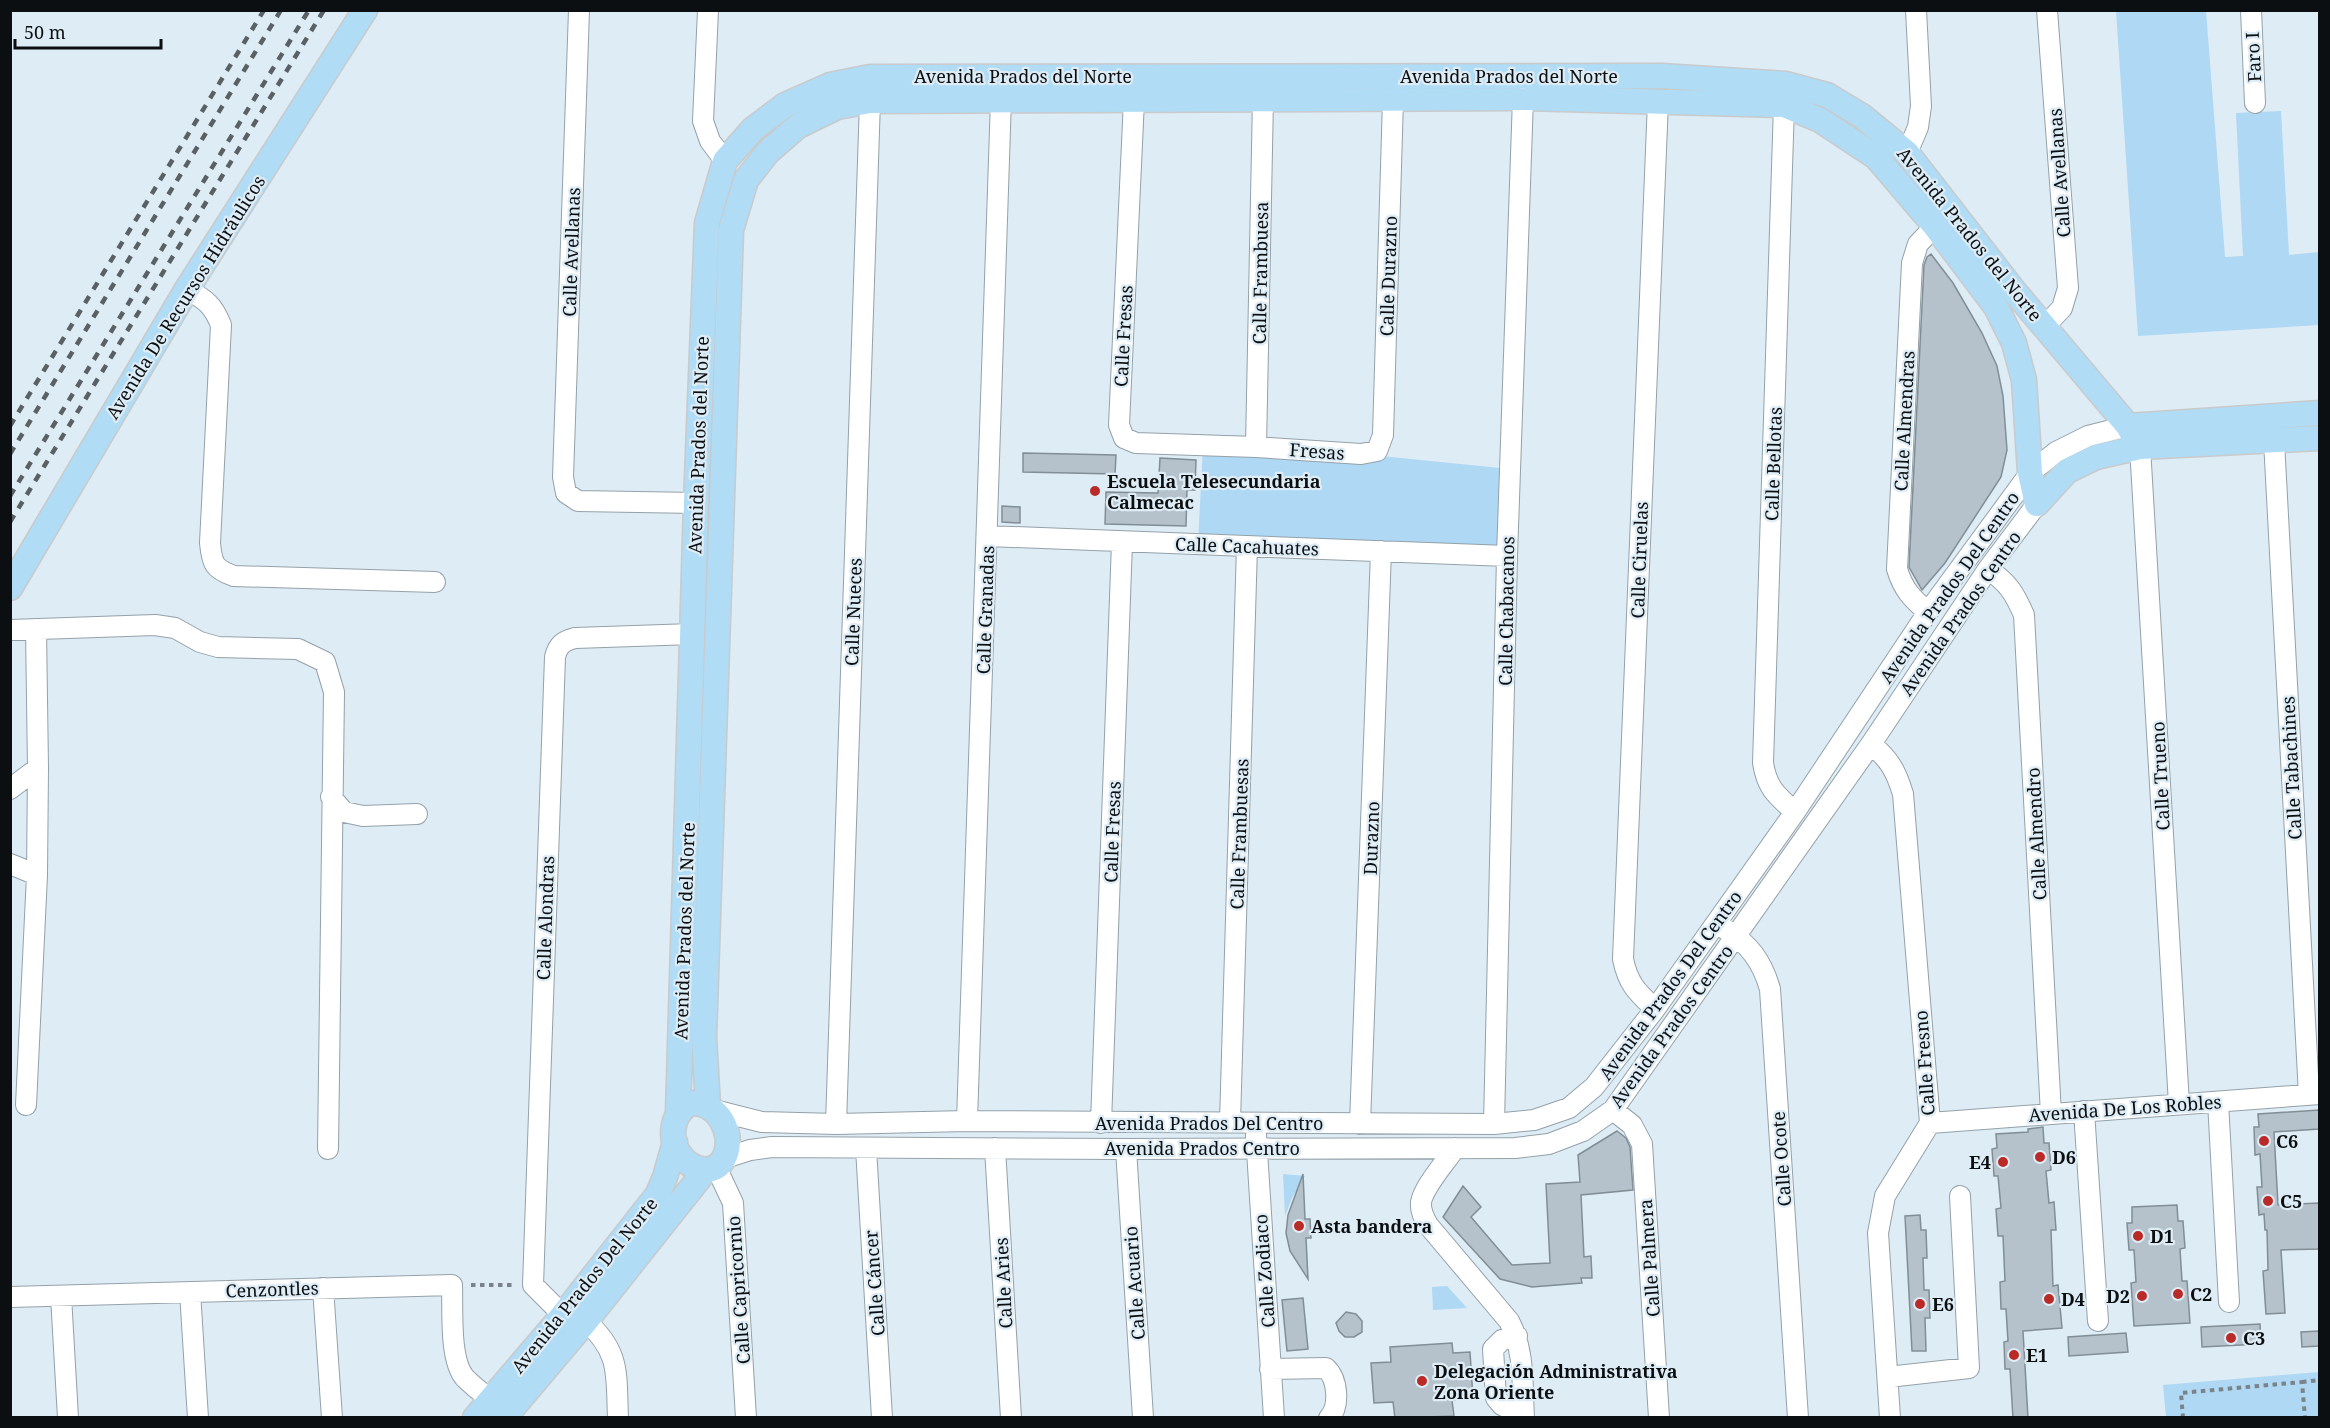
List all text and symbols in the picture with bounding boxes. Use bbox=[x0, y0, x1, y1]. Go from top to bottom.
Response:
scale bar bbox=[15, 12, 160, 50]
text: 50 m bbox=[24, 20, 66, 44]
street label: Faro I bbox=[2240, 31, 2266, 83]
street label: Avenida Prados del Norte bbox=[914, 64, 1132, 88]
street label: Avenida Prados del Norte bbox=[1400, 64, 1618, 88]
street label: Calle Avellanas bbox=[2043, 108, 2075, 238]
street label: Avenida Prados del Norte bbox=[1892, 142, 2048, 326]
street label: Avenida De Recursos Hidráulicos bbox=[100, 171, 270, 423]
street label: Calle Avellanas bbox=[557, 187, 585, 317]
street label: Calle Frambuesa bbox=[1247, 201, 1273, 345]
street label: Calle Durazno bbox=[1374, 215, 1402, 337]
street label: Calle Fresas bbox=[1108, 285, 1138, 387]
street label: Avenida Prados del Norte bbox=[682, 336, 714, 554]
street label: Calle Almendras bbox=[1888, 350, 1920, 492]
street label: Calle Bellotas bbox=[1759, 407, 1787, 521]
street label: Fresas bbox=[1289, 437, 1345, 465]
place label: Escuela Telesecundaria Calmecac bbox=[1107, 469, 1321, 514]
marker: Escuela Telesecundaria Calmecac bbox=[1088, 484, 1102, 498]
street label: Avenida Prados Del Centro bbox=[1874, 486, 2024, 688]
street label: Calle Ciruelas bbox=[1625, 501, 1653, 619]
street label: Avenida Prados Centro bbox=[1894, 526, 2026, 700]
street label: Calle Cacahuates bbox=[1175, 531, 1319, 561]
street label: Calle Chabacanos bbox=[1493, 536, 1519, 686]
street label: Calle Granadas bbox=[971, 545, 999, 675]
street label: Calle Nueces bbox=[839, 558, 867, 666]
street label: Calle Tabachines bbox=[2275, 696, 2307, 840]
street label: Calle Trueno bbox=[2145, 721, 2175, 831]
street label: Calle Frambuesas bbox=[1224, 758, 1254, 910]
street label: Calle Almendro bbox=[2021, 767, 2051, 901]
street label: Calle Fresas bbox=[1098, 781, 1126, 883]
street label: Durazno bbox=[1358, 801, 1384, 875]
street label: Avenida Prados del Norte bbox=[668, 822, 700, 1040]
street label: Calle Alondras bbox=[531, 855, 559, 981]
street label: Avenida Prados Del Centro bbox=[1593, 885, 1747, 1085]
street label: Avenida Prados Centro bbox=[1604, 940, 1738, 1112]
street label: Calle Fresno bbox=[1908, 1010, 1940, 1116]
street label: Avenida De Los Robles bbox=[2028, 1089, 2222, 1127]
street label: Avenida Prados Del Centro bbox=[1095, 1111, 1323, 1135]
street label: Calle Ocote bbox=[1766, 1111, 1796, 1207]
place label: C6 bbox=[2276, 1129, 2298, 1153]
marker: C6 bbox=[2257, 1134, 2271, 1148]
street label: Avenida Prados Centro bbox=[1104, 1136, 1300, 1160]
place label: D6 bbox=[2052, 1145, 2076, 1169]
place label: E4 bbox=[1969, 1150, 1991, 1174]
marker: D6 bbox=[2033, 1150, 2047, 1164]
marker: E4 bbox=[1996, 1155, 2010, 1169]
place label: C5 bbox=[2280, 1189, 2302, 1213]
street label: Avenida Prados Del Norte bbox=[506, 1192, 662, 1378]
marker: C5 bbox=[2261, 1194, 2275, 1208]
street label: Calle Palmera bbox=[1633, 1198, 1665, 1318]
street label: Calle Zodiaco bbox=[1248, 1213, 1280, 1329]
place label: Asta bandera bbox=[1311, 1214, 1433, 1238]
street label: Calle Capricornio bbox=[721, 1215, 755, 1365]
marker: Asta bandera bbox=[1292, 1219, 1306, 1233]
place label: D1 bbox=[2150, 1224, 2174, 1248]
street label: Calle Acuario bbox=[1118, 1225, 1150, 1341]
street label: Calle Cáncer bbox=[858, 1229, 890, 1337]
marker: D1 bbox=[2131, 1229, 2145, 1243]
street label: Calle Aries bbox=[989, 1237, 1017, 1329]
street label: Cenzontles bbox=[225, 1275, 319, 1303]
place label: C2 bbox=[2190, 1282, 2212, 1306]
place label: D2 bbox=[2106, 1284, 2130, 1308]
place label: D4 bbox=[2061, 1287, 2085, 1311]
marker: C2 bbox=[2171, 1287, 2185, 1301]
marker: D2 bbox=[2135, 1289, 2149, 1303]
place label: E6 bbox=[1932, 1292, 1954, 1316]
marker: D4 bbox=[2042, 1292, 2056, 1306]
marker: E6 bbox=[1913, 1297, 1927, 1311]
place label: C3 bbox=[2243, 1326, 2265, 1350]
marker: C3 bbox=[2224, 1331, 2238, 1345]
place label: E1 bbox=[2026, 1343, 2048, 1367]
marker: E1 bbox=[2007, 1348, 2021, 1362]
place label: Delegación Administrativa Zona Oriente bbox=[1434, 1359, 1678, 1404]
marker: Delegación Administrativa Zona Oriente bbox=[1415, 1374, 1429, 1388]

